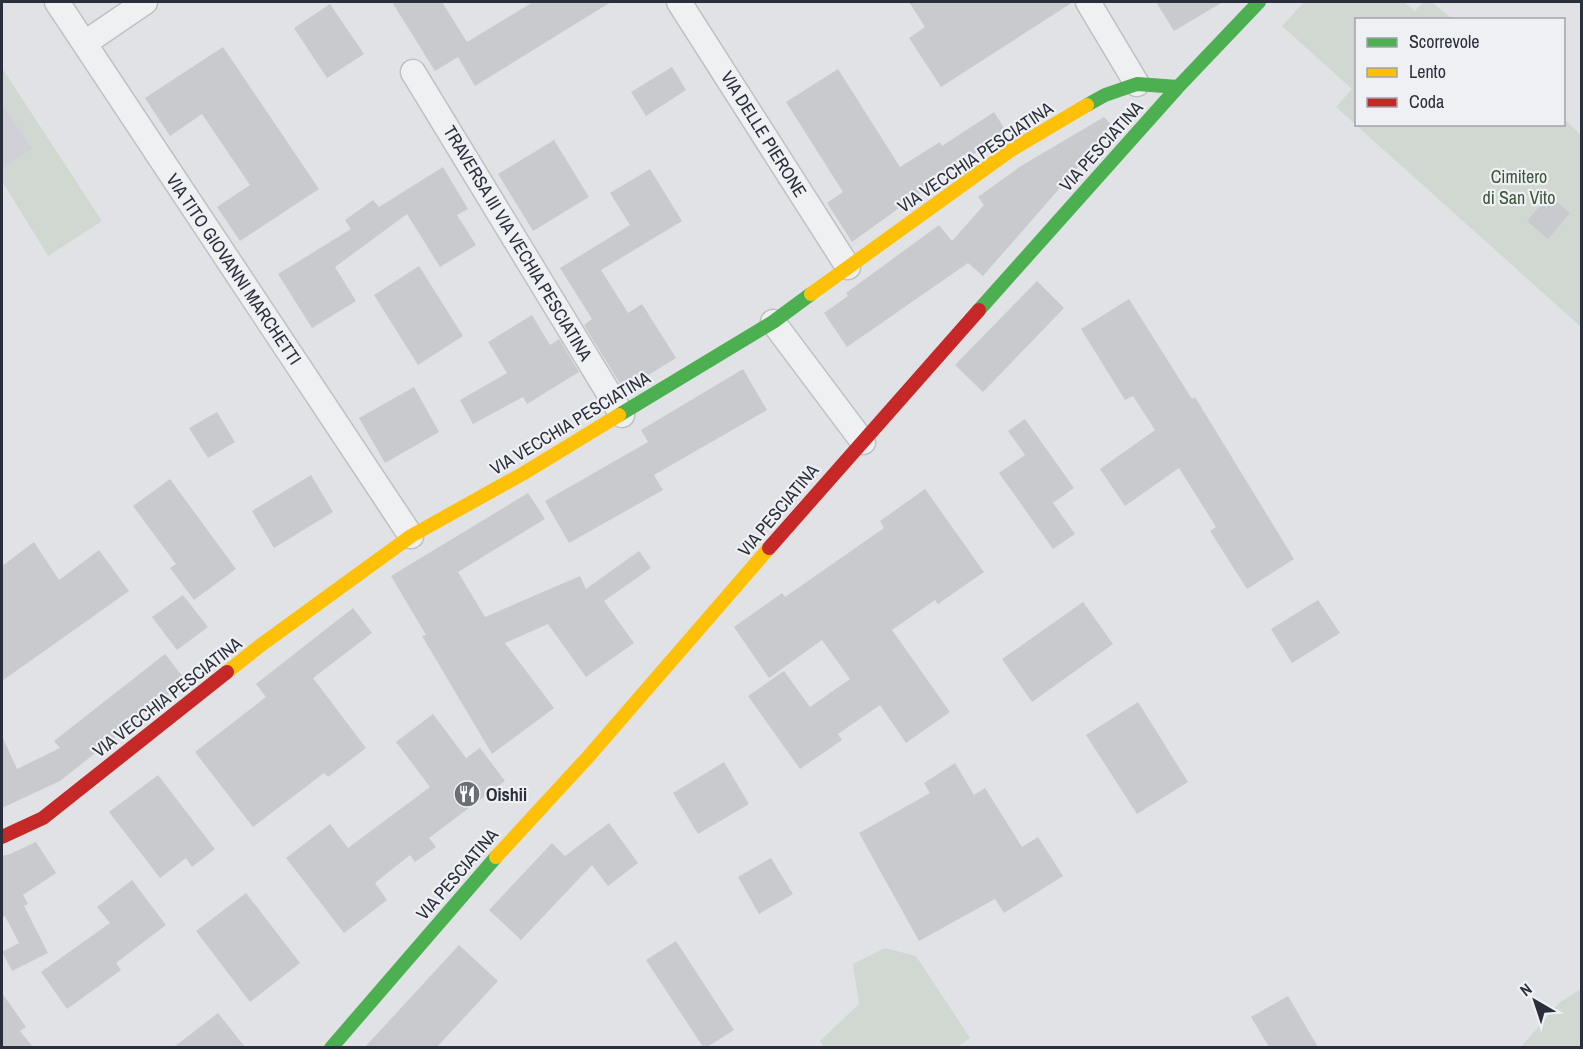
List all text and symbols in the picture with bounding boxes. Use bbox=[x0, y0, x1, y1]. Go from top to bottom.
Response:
legend bbox=[1355, 18, 1565, 126]
text: Scorrevole bbox=[1409, 29, 1480, 54]
text: Lento bbox=[1409, 59, 1446, 84]
street label: VIA DELLE PIERONE bbox=[715, 66, 813, 202]
text: Coda bbox=[1409, 89, 1444, 114]
street label: VIA VECCHIA PESCIATINA bbox=[892, 95, 1058, 218]
street label: VIA PESCIATINA bbox=[1054, 95, 1148, 197]
street label: TRAVERSA III VIA VECHIA PESCIATINA bbox=[438, 121, 598, 365]
park label: Cimitero di San Vito bbox=[1483, 164, 1555, 210]
street label: VIA TITO GIOVANNI MARCHETTI bbox=[161, 168, 307, 370]
street label: VIA VECCHIA PESCIATINA bbox=[485, 365, 655, 481]
street label: VIA PESCIATINA bbox=[732, 458, 824, 562]
street label: VIA VECCHIA PESCIATINA bbox=[87, 631, 247, 763]
restaurant icon: Oishii bbox=[452, 779, 482, 809]
place label: Oishii bbox=[486, 782, 527, 807]
street label: VIA PESCIATINA bbox=[410, 823, 504, 925]
north arrow bbox=[1505, 971, 1565, 1031]
text: N bbox=[1515, 978, 1536, 1001]

